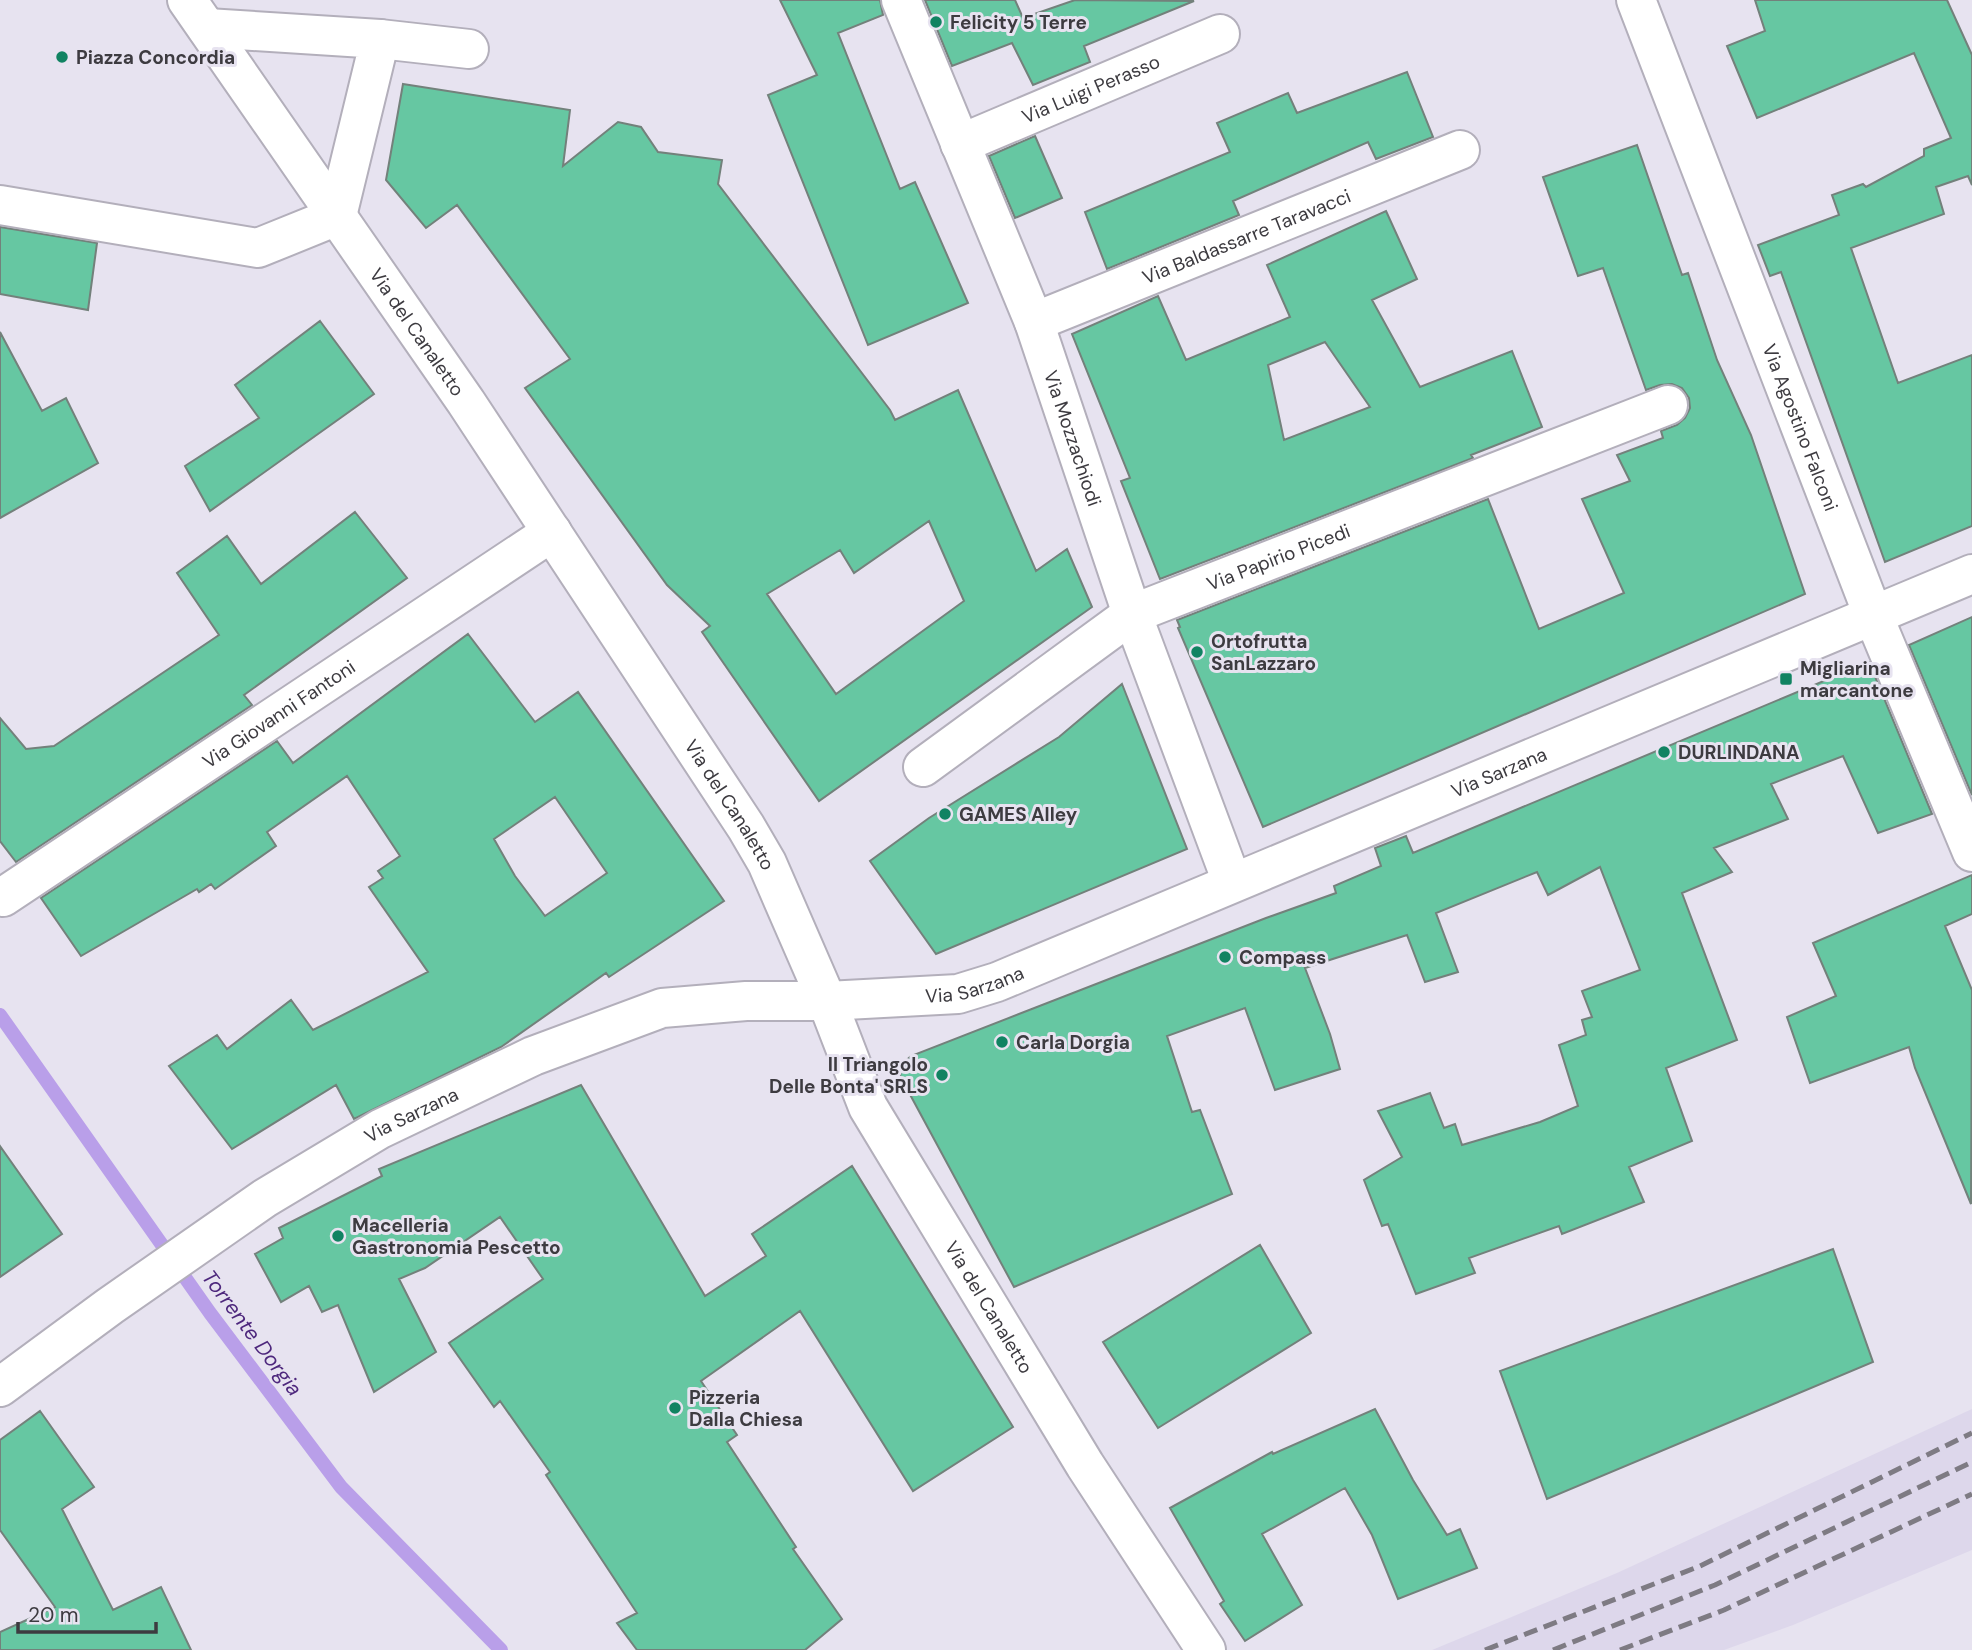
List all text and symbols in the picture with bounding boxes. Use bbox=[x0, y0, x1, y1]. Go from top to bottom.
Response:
place label: Felicity 5 Terre bbox=[950, 10, 1087, 35]
marker: Felicity 5 Terre bbox=[928, 14, 944, 30]
place label: Piazza Concordia bbox=[76, 45, 235, 70]
street label: Via Luigi Perasso bbox=[1018, 48, 1164, 129]
marker: Piazza Concordia bbox=[54, 49, 70, 65]
street label: Via Baldassarre Taravacci bbox=[1138, 183, 1354, 290]
street label: Via del Canaletto bbox=[364, 263, 471, 401]
street label: Via Agostino Falconi bbox=[1757, 340, 1844, 514]
street label: Via Mozzachiodi bbox=[1039, 367, 1107, 509]
street label: Via Papirio Picedi bbox=[1203, 518, 1354, 596]
place label: Ortofrutta SanLazzaro bbox=[1211, 629, 1316, 676]
marker: Ortofrutta SanLazzaro bbox=[1189, 644, 1205, 660]
street label: Via Giovanni Fantoni bbox=[197, 654, 360, 774]
place label: Migliarina marcantone bbox=[1800, 656, 1914, 703]
marker: Migliarina marcantone bbox=[1778, 671, 1794, 687]
street label: Via del Canaletto bbox=[679, 734, 781, 874]
place label: DURLINDANA bbox=[1678, 740, 1800, 765]
street label: Via Sarzana bbox=[1447, 741, 1550, 803]
marker: DURLINDANA bbox=[1656, 744, 1672, 760]
place label: GAMES Alley bbox=[959, 802, 1078, 827]
marker: GAMES Alley bbox=[937, 806, 953, 822]
place label: Compass bbox=[1239, 945, 1326, 970]
marker: Compass bbox=[1217, 949, 1233, 965]
street label: Via Sarzana bbox=[924, 960, 1027, 1008]
place label: Carla Dorgia bbox=[1016, 1030, 1130, 1055]
marker: Carla Dorgia bbox=[994, 1034, 1010, 1050]
place label: Il Triangolo Delle Bonta' SRLS bbox=[769, 1052, 928, 1099]
marker: Il Triangolo Delle Bonta' SRLS bbox=[934, 1067, 950, 1083]
street label: Via Sarzana bbox=[360, 1081, 462, 1148]
place label: Macelleria Gastronomia Pescetto bbox=[352, 1213, 561, 1260]
marker: Macelleria Gastronomia Pescetto bbox=[330, 1228, 346, 1244]
street label: Via del Canaletto bbox=[940, 1236, 1039, 1378]
water label: Torrente Dorgia bbox=[195, 1264, 309, 1402]
place label: Pizzeria Dalla Chiesa bbox=[689, 1385, 803, 1432]
marker: Pizzeria Dalla Chiesa bbox=[667, 1400, 683, 1416]
scale bar bbox=[18, 1590, 156, 1634]
text: 20 m bbox=[28, 1601, 79, 1629]

